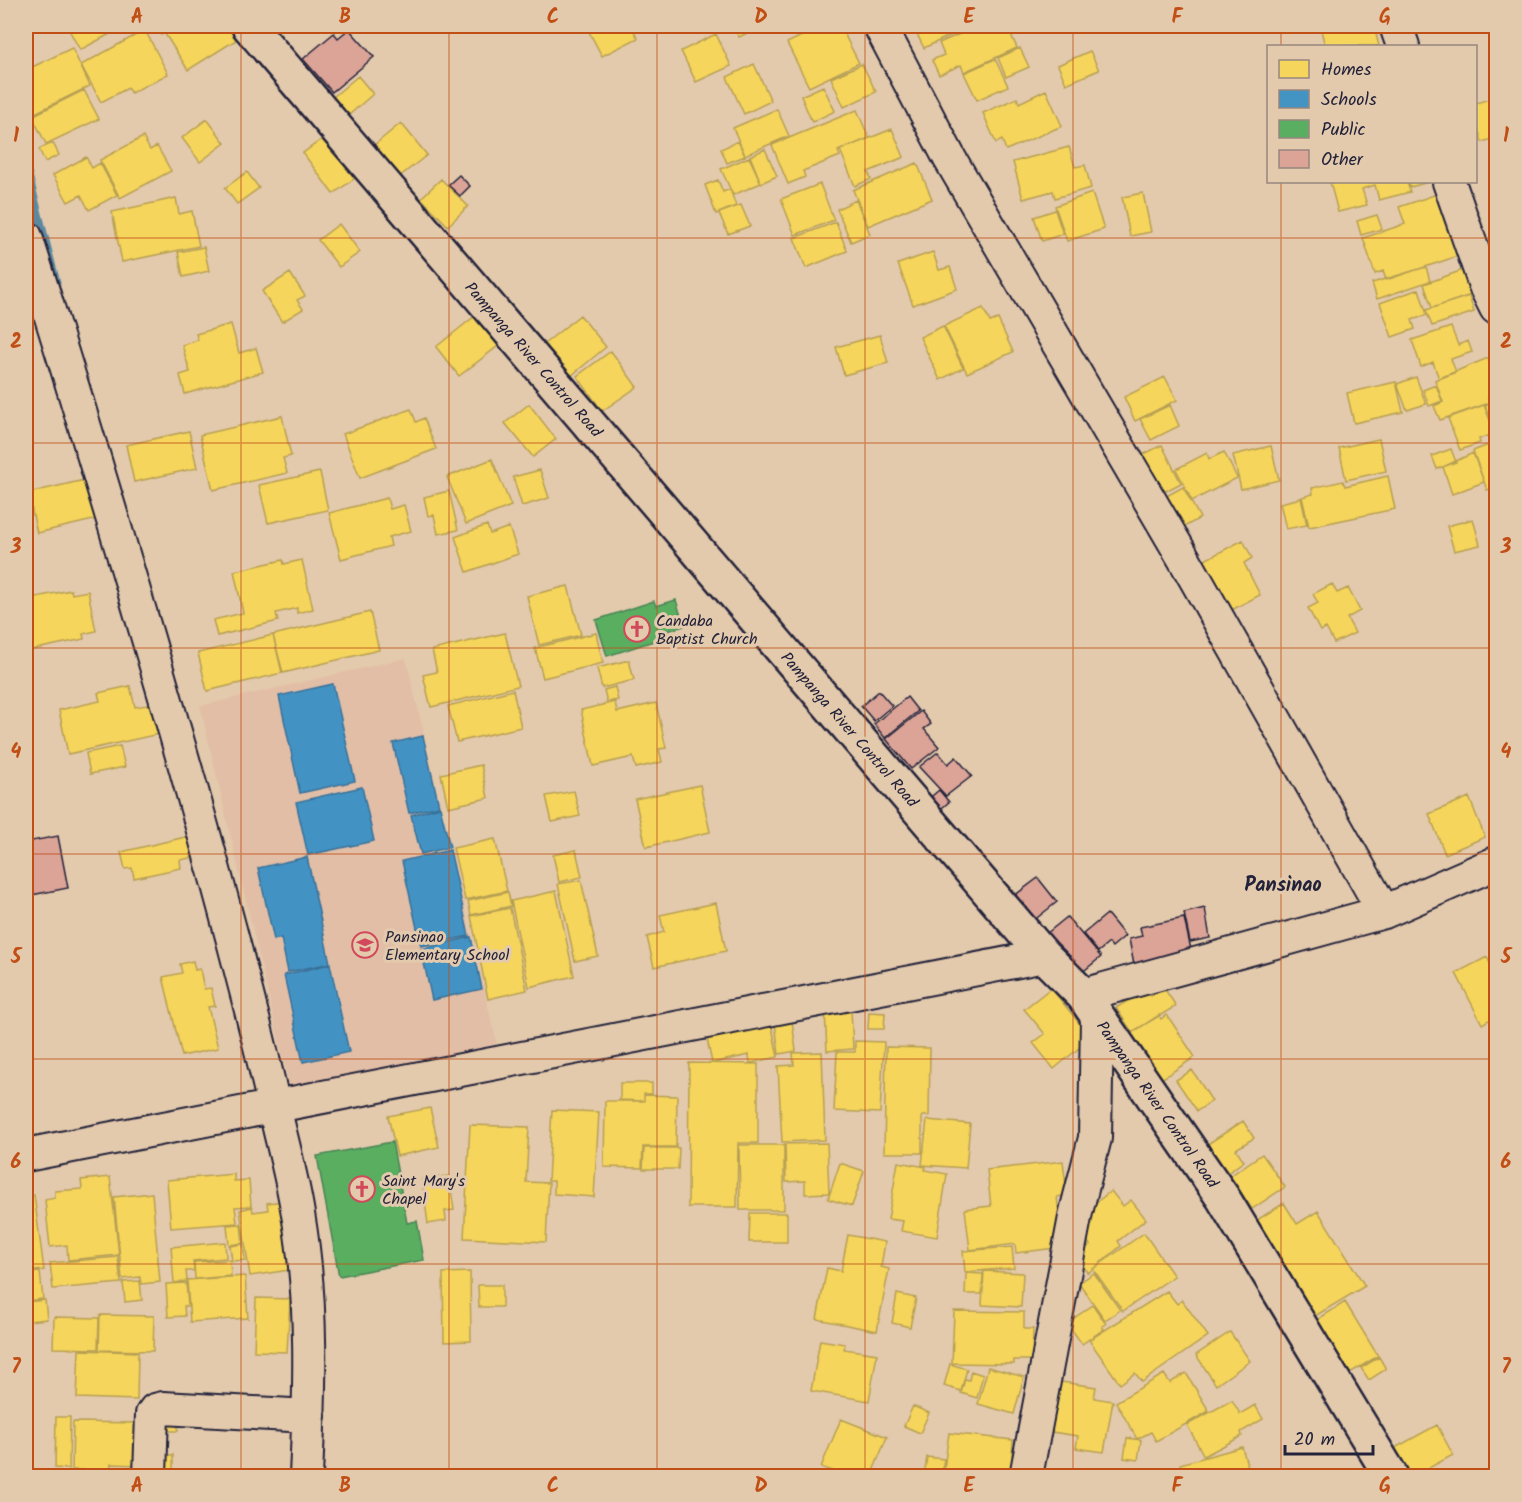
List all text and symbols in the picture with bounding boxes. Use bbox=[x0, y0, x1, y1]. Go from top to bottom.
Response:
text: A bbox=[131, 2, 143, 34]
text: B bbox=[339, 2, 351, 34]
text: C bbox=[547, 2, 559, 34]
text: D bbox=[754, 2, 768, 34]
text: E bbox=[963, 2, 975, 34]
text: F bbox=[1172, 2, 1184, 34]
text: G bbox=[1379, 2, 1391, 34]
legend bbox=[1267, 45, 1477, 183]
text: Homes bbox=[1321, 56, 1372, 85]
text: Schools bbox=[1321, 86, 1377, 115]
text: Public bbox=[1321, 116, 1366, 145]
text: 1 bbox=[13, 121, 19, 153]
text: 1 bbox=[1503, 121, 1509, 153]
text: Other bbox=[1321, 146, 1364, 175]
street label: Pampanga River Control Road bbox=[458, 277, 608, 444]
text: 2 bbox=[10, 327, 22, 359]
text: 2 bbox=[1500, 327, 1512, 359]
text: 3 bbox=[10, 532, 22, 564]
text: 3 bbox=[1500, 532, 1512, 564]
place label: Candaba Baptist Church bbox=[656, 609, 758, 652]
church icon: Candaba Baptist Church bbox=[622, 614, 652, 644]
street label: Pampanga River Control Road bbox=[774, 647, 924, 814]
text: 4 bbox=[11, 737, 22, 769]
text: 4 bbox=[1501, 737, 1512, 769]
district label: Pansinao bbox=[1244, 870, 1322, 902]
place label: Pansinao Elementary School bbox=[385, 925, 510, 968]
school or university icon: Pansinao Elementary School bbox=[350, 930, 380, 960]
text: 5 bbox=[10, 942, 23, 974]
text: 5 bbox=[1500, 942, 1513, 974]
street label: Pampanga River Control Road bbox=[1089, 1016, 1225, 1195]
text: 6 bbox=[11, 1147, 22, 1179]
text: 6 bbox=[1501, 1147, 1512, 1179]
place label: Saint Mary's Chapel bbox=[382, 1169, 465, 1212]
church icon: Saint Mary's Chapel bbox=[347, 1174, 377, 1204]
text: 7 bbox=[11, 1352, 21, 1384]
text: 7 bbox=[1501, 1352, 1511, 1384]
scale bar bbox=[1285, 1418, 1374, 1456]
text: 20 m bbox=[1294, 1426, 1335, 1455]
text: A bbox=[131, 1471, 143, 1502]
text: B bbox=[339, 1471, 351, 1502]
text: C bbox=[547, 1471, 559, 1502]
text: D bbox=[754, 1471, 768, 1502]
text: E bbox=[963, 1471, 975, 1502]
text: F bbox=[1172, 1471, 1184, 1502]
text: G bbox=[1379, 1471, 1391, 1502]

